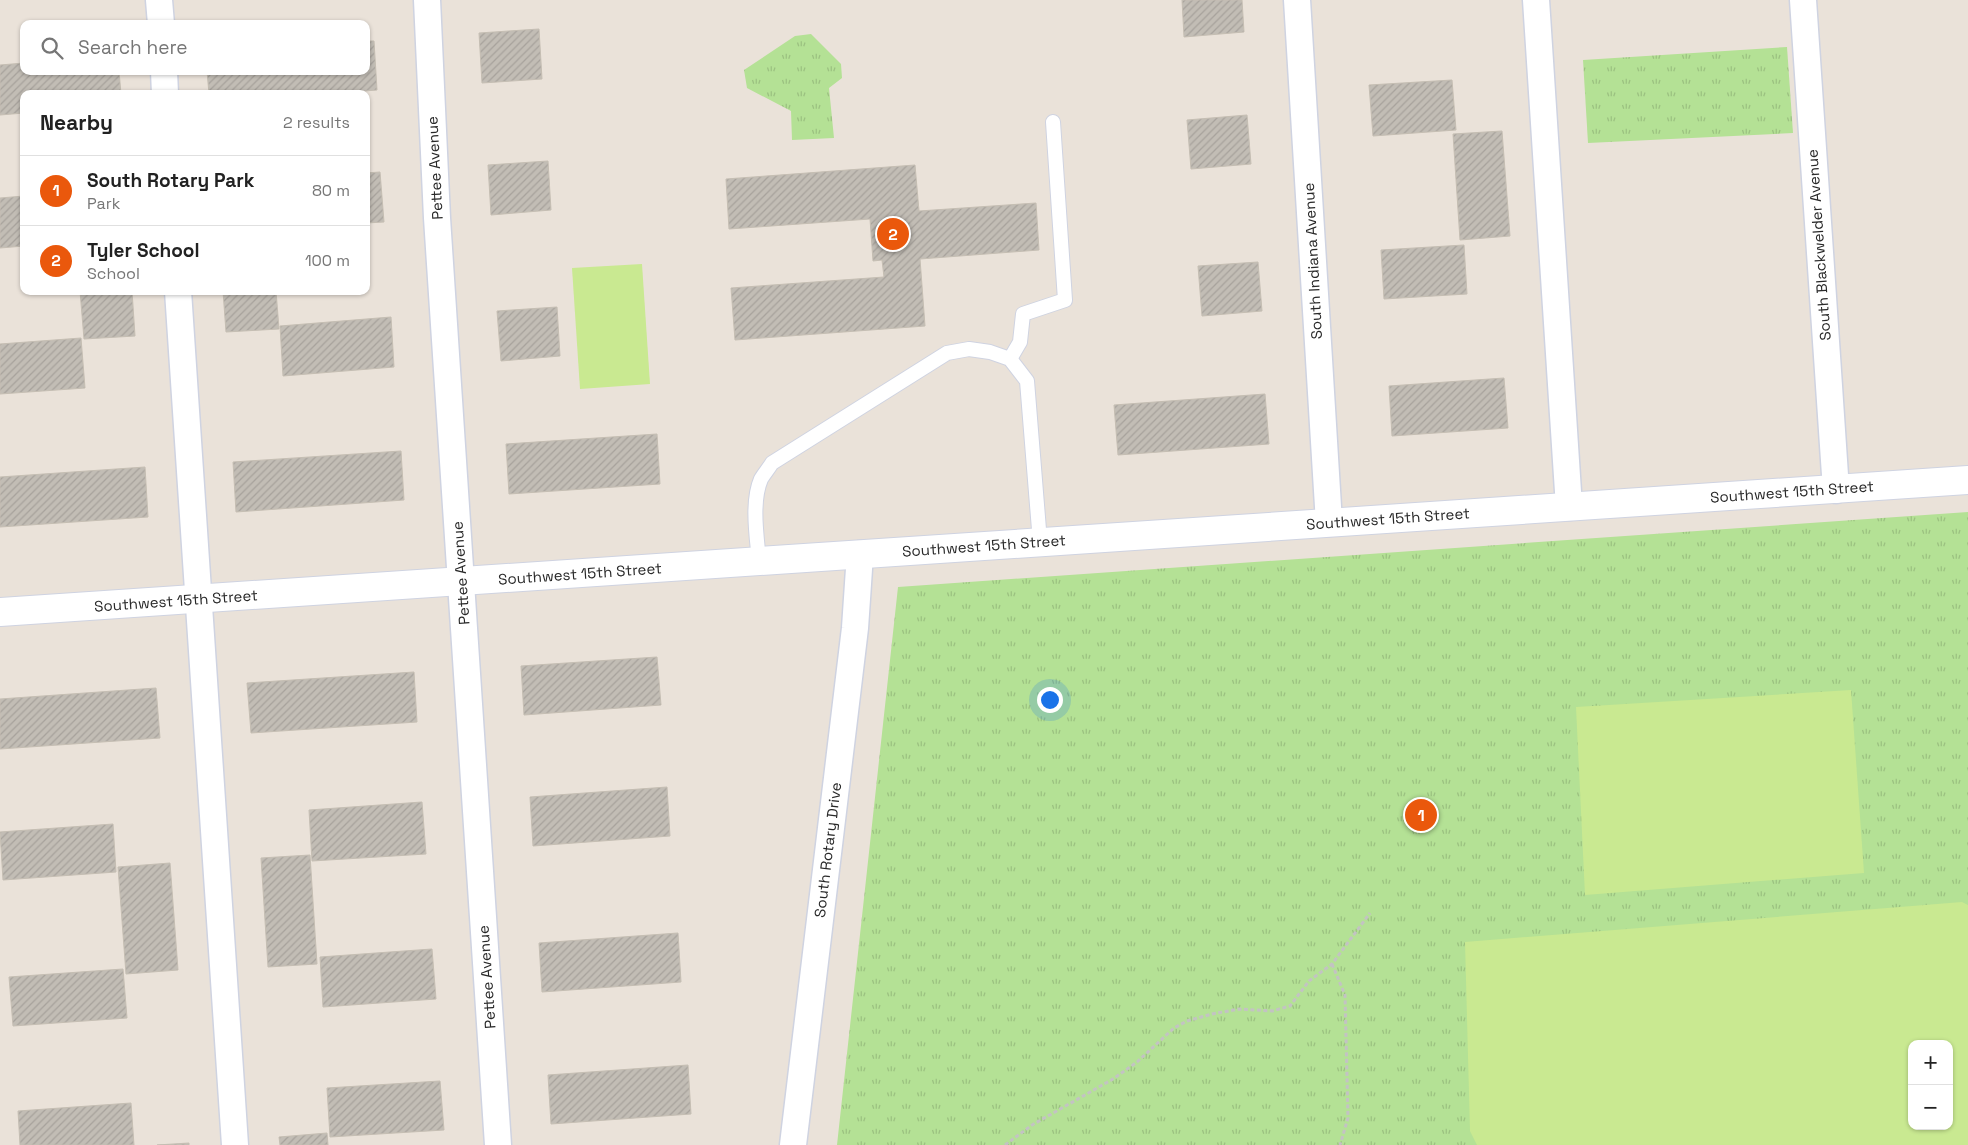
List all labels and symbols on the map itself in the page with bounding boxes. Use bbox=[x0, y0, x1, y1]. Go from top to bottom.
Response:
street label: Pettee Avenue bbox=[422, 116, 447, 220]
street label: South Blackwelder Avenue bbox=[1802, 149, 1835, 341]
street label: South Indiana Avenue bbox=[1299, 182, 1326, 340]
pin: 2 bbox=[877, 215, 909, 253]
street label: Southwest 15th Street bbox=[1710, 476, 1874, 507]
street label: Southwest 15th Street bbox=[1306, 503, 1470, 534]
street label: Pettee Avenue bbox=[447, 520, 474, 625]
street label: Southwest 15th Street bbox=[902, 530, 1066, 561]
street label: Southwest 15th Street bbox=[498, 558, 662, 589]
street label: Southwest 15th Street bbox=[94, 585, 258, 616]
your location bbox=[1037, 687, 1063, 713]
street label: South Rotary Drive bbox=[810, 781, 845, 919]
pin: 1 bbox=[1405, 796, 1437, 834]
street label: Pettee Avenue bbox=[473, 924, 500, 1029]

